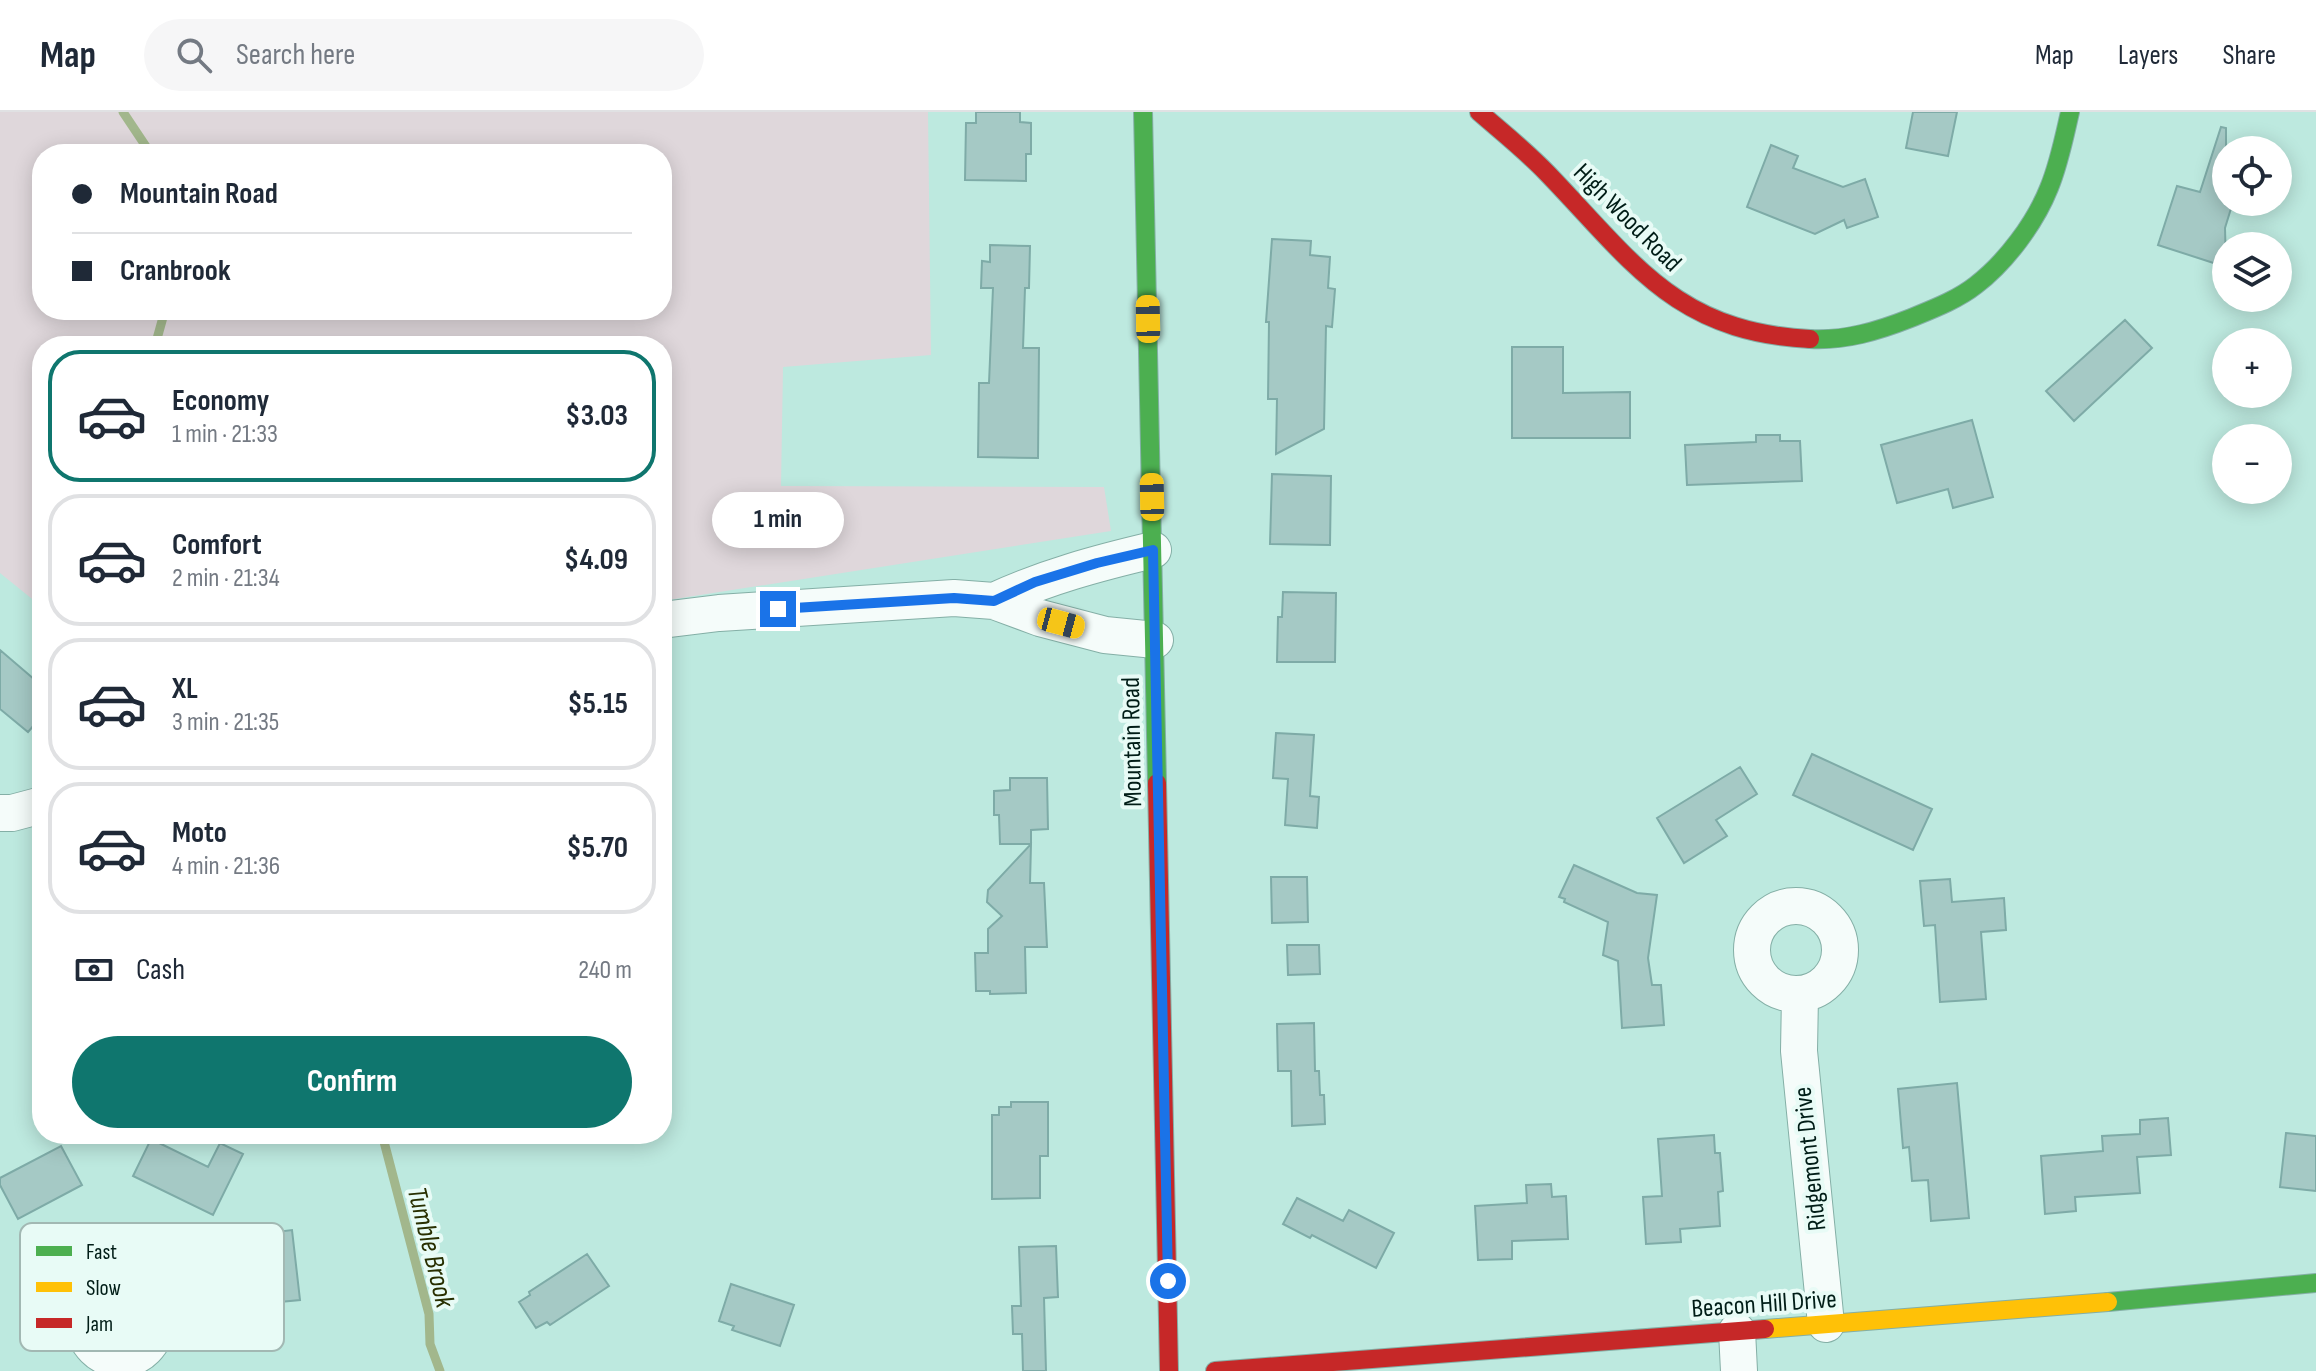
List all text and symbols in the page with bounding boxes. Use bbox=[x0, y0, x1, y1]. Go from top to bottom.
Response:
search box bbox=[144, 19, 704, 91]
text: Map bbox=[40, 33, 96, 78]
icon: search bbox=[172, 33, 216, 77]
text: Search here bbox=[236, 37, 355, 73]
text: Map bbox=[2035, 39, 2074, 72]
text: Layers bbox=[2118, 39, 2178, 72]
text: Share bbox=[2222, 39, 2276, 72]
map controls bbox=[2212, 136, 2292, 504]
button: locate bbox=[2212, 136, 2292, 216]
street label: High Wood Road bbox=[1566, 158, 1687, 279]
text: Mountain Road bbox=[120, 176, 278, 212]
button: layers bbox=[2212, 232, 2292, 312]
text: Cranbrook bbox=[120, 253, 231, 289]
car bbox=[1136, 295, 1160, 343]
button: + bbox=[2212, 328, 2292, 408]
icon: car bbox=[76, 380, 148, 452]
text: Economy bbox=[172, 383, 269, 419]
text: $3.03 bbox=[565, 398, 628, 434]
text: 1 min · 21:33 bbox=[172, 419, 278, 450]
button: − bbox=[2212, 424, 2292, 504]
car bbox=[1140, 473, 1164, 521]
callout: 1 min bbox=[712, 493, 844, 549]
text: 1 min bbox=[754, 504, 802, 535]
icon: car bbox=[76, 524, 148, 596]
text: Comfort bbox=[172, 527, 262, 563]
text: $4.09 bbox=[564, 542, 628, 578]
text: 2 min · 21:34 bbox=[172, 563, 280, 594]
route end bbox=[760, 591, 796, 627]
car bbox=[1035, 605, 1087, 641]
icon: car bbox=[76, 668, 148, 740]
text: XL bbox=[172, 671, 198, 707]
street label: Mountain Road bbox=[1116, 677, 1149, 807]
text: $5.15 bbox=[567, 686, 628, 722]
text: 3 min · 21:35 bbox=[172, 707, 279, 738]
icon: car bbox=[76, 812, 148, 884]
text: Moto bbox=[172, 815, 227, 851]
text: $5.70 bbox=[567, 830, 628, 866]
text: 4 min · 21:36 bbox=[172, 851, 280, 882]
icon: cash bbox=[72, 948, 116, 992]
text: Cash bbox=[136, 952, 185, 988]
text: 240 m bbox=[578, 955, 632, 986]
button: Confirm bbox=[72, 1036, 632, 1128]
street label: Ridgemont Drive bbox=[1788, 1085, 1833, 1232]
water label: Tumble Brook bbox=[400, 1184, 462, 1312]
legend bbox=[20, 1223, 284, 1351]
text: Fast bbox=[86, 1239, 117, 1266]
route start bbox=[1150, 1263, 1186, 1299]
text: Slow bbox=[86, 1275, 121, 1302]
street label: Beacon Hill Drive bbox=[1690, 1284, 1838, 1325]
text: Jam bbox=[85, 1311, 113, 1338]

